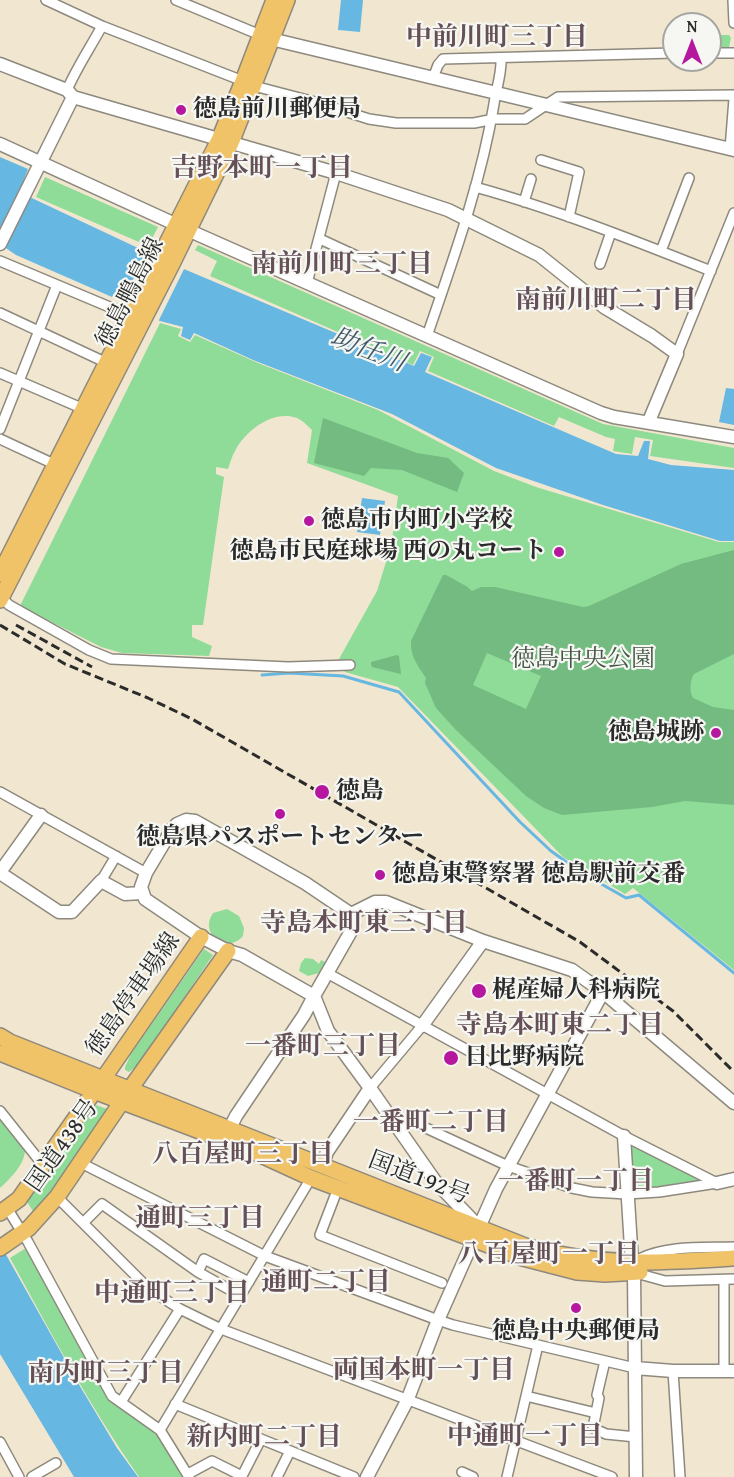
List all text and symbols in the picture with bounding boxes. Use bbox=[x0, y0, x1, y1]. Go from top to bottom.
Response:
north arrow bbox=[662, 12, 722, 72]
text: N bbox=[687, 14, 697, 38]
district label: 中前川町三丁目 bbox=[406, 22, 588, 54]
place label: 徳島前川郵便局 bbox=[193, 96, 361, 124]
marker: 徳島前川郵便局 bbox=[174, 103, 188, 117]
district label: 吉野本町一丁目 bbox=[171, 153, 353, 185]
street label: 徳島鴨島線 bbox=[91, 233, 171, 353]
district label: 南前川町三丁目 bbox=[251, 249, 433, 281]
district label: 南前川町二丁目 bbox=[515, 285, 697, 317]
water label: 助任川 bbox=[326, 322, 410, 380]
place label: 徳島市内町小学校 bbox=[321, 507, 513, 535]
marker: 徳島市内町小学校 bbox=[302, 514, 316, 528]
place label: 徳島市民庭球場 西の丸コート bbox=[230, 538, 547, 566]
marker: 徳島市民庭球場 西の丸コート bbox=[552, 545, 566, 559]
park label: 徳島中央公園 bbox=[511, 646, 655, 674]
place label: 徳島城跡 bbox=[608, 719, 704, 747]
marker: 徳島城跡 bbox=[709, 726, 723, 740]
place label: 徳島 bbox=[336, 778, 384, 806]
marker: 徳島 bbox=[313, 783, 331, 801]
marker: 徳島県パスポートセンター bbox=[273, 807, 287, 821]
place label: 徳島県パスポートセンター bbox=[136, 824, 424, 852]
place label: 徳島東警察署 徳島駅前交番 bbox=[392, 861, 685, 889]
marker: 徳島東警察署 徳島駅前交番 bbox=[373, 868, 387, 882]
district label: 寺島本町東三丁目 bbox=[260, 908, 468, 940]
street label: 徳島停車場線 bbox=[81, 928, 187, 1062]
place label: 梶産婦人科病院 bbox=[492, 977, 660, 1005]
marker: 梶産婦人科病院 bbox=[470, 982, 488, 1000]
district label: 寺島本町東二丁目 bbox=[456, 1010, 664, 1042]
district label: 一番町三丁目 bbox=[245, 1031, 401, 1063]
place label: 日比野病院 bbox=[464, 1044, 584, 1072]
marker: 日比野病院 bbox=[442, 1049, 460, 1067]
street label: 国道438号 bbox=[21, 1094, 105, 1198]
district label: 一番町二丁目 bbox=[353, 1107, 509, 1139]
district label: 八百屋町三丁目 bbox=[152, 1139, 334, 1171]
street label: 国道192号 bbox=[364, 1146, 474, 1212]
district label: 一番町一丁目 bbox=[498, 1166, 654, 1198]
district label: 通町三丁目 bbox=[135, 1203, 265, 1235]
district label: 八百屋町一丁目 bbox=[458, 1239, 640, 1271]
district label: 通町二丁目 bbox=[261, 1267, 391, 1299]
district label: 中通町三丁目 bbox=[94, 1278, 250, 1310]
marker: 徳島中央郵便局 bbox=[569, 1301, 583, 1315]
place label: 徳島中央郵便局 bbox=[492, 1318, 660, 1346]
district label: 両国本町一丁目 bbox=[333, 1355, 515, 1387]
district label: 南内町三丁目 bbox=[28, 1358, 184, 1390]
district label: 中通町一丁目 bbox=[447, 1421, 603, 1453]
district label: 新内町二丁目 bbox=[186, 1422, 342, 1454]

